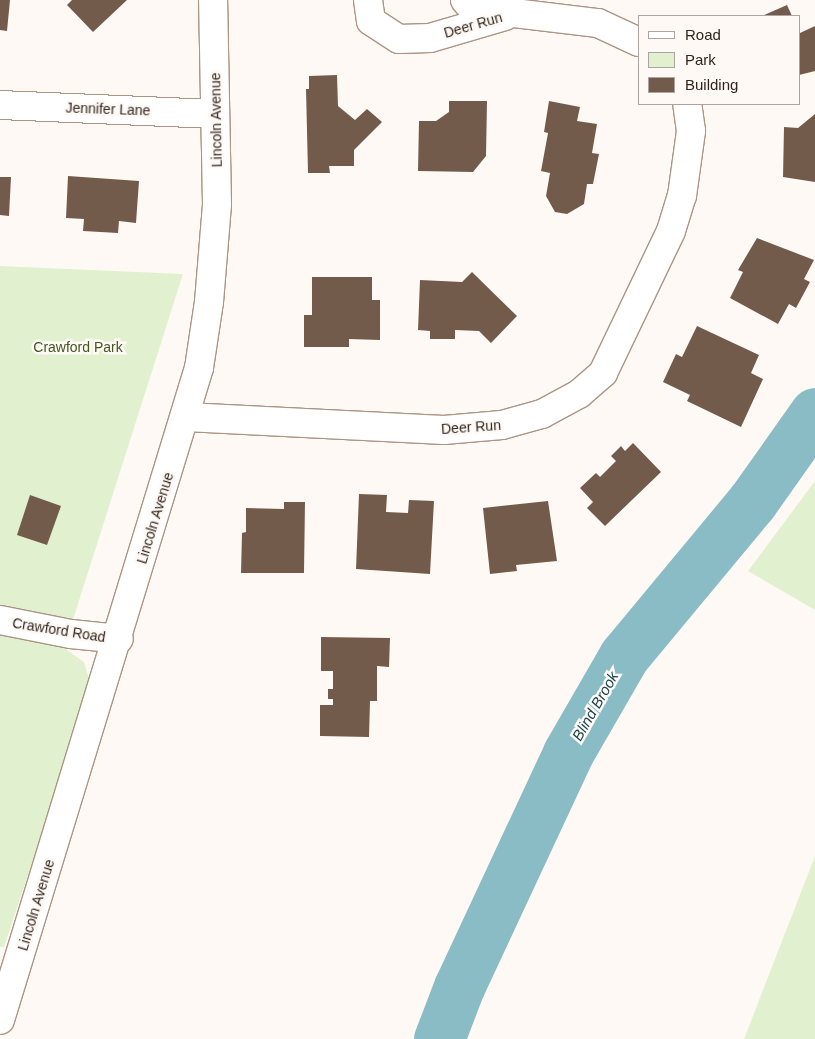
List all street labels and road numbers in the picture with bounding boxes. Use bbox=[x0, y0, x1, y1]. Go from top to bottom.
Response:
street label: Deer Run bbox=[442, 9, 504, 41]
street label: Lincoln Avenue bbox=[207, 72, 225, 168]
street label: Jennifer Lane bbox=[65, 99, 151, 119]
street label: Deer Run bbox=[441, 417, 501, 437]
street label: Lincoln Avenue bbox=[133, 470, 177, 566]
street label: Crawford Road bbox=[11, 614, 107, 646]
street label: Lincoln Avenue bbox=[14, 857, 58, 953]

